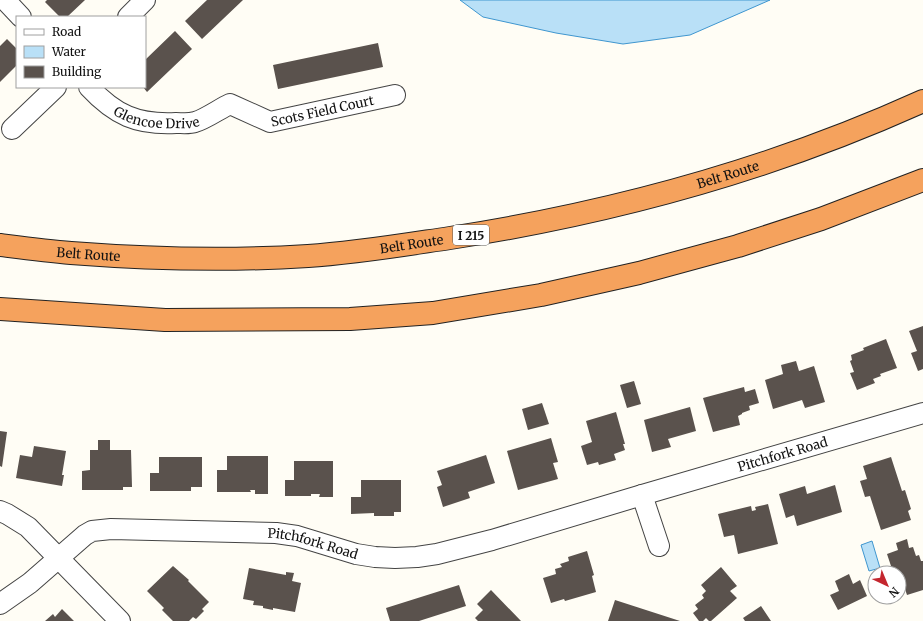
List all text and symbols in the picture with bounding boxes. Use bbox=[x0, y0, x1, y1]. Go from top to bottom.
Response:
legend bbox=[16, 16, 146, 88]
text: Road bbox=[52, 24, 81, 39]
text: Water bbox=[51, 44, 87, 59]
text: Building bbox=[52, 64, 102, 79]
street label: Scots Field Court bbox=[269, 91, 376, 130]
street label: Glencoe Drive bbox=[111, 102, 201, 132]
street label: Belt Route bbox=[695, 157, 761, 192]
road number: I 215 bbox=[453, 225, 489, 245]
street label: Belt Route bbox=[379, 231, 445, 257]
street label: Belt Route bbox=[56, 243, 121, 265]
street label: Pitchfork Road bbox=[736, 433, 830, 475]
street label: Pitchfork Road bbox=[268, 524, 360, 563]
north arrow bbox=[867, 565, 907, 605]
text: N bbox=[886, 584, 902, 600]

